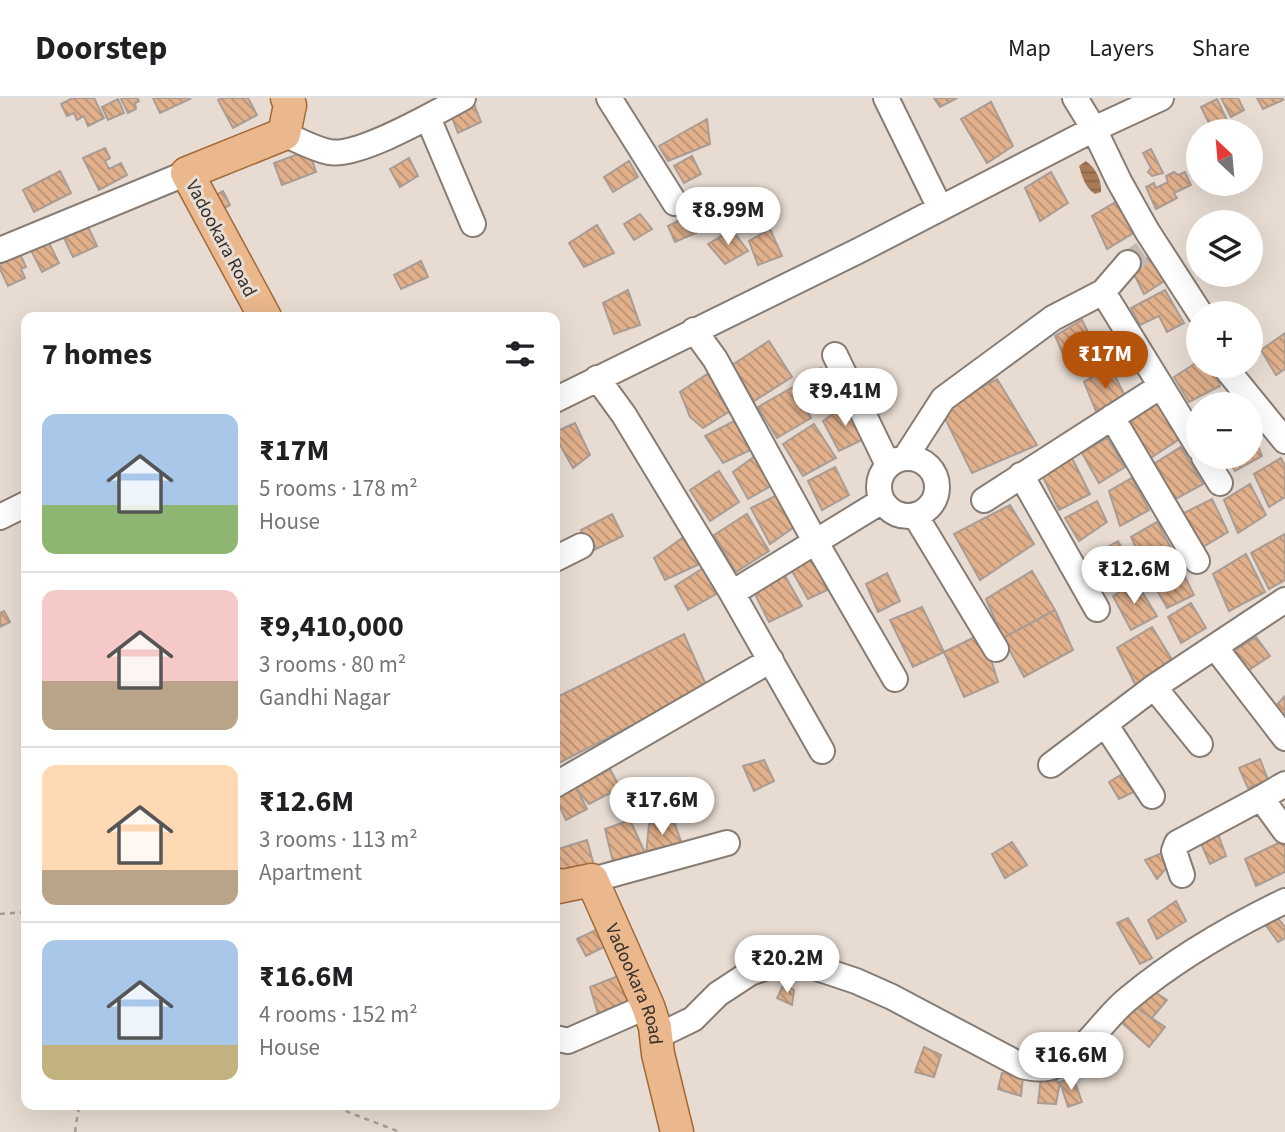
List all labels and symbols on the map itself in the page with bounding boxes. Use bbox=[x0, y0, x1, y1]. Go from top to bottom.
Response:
north arrow bbox=[1186, 119, 1264, 196]
street label: Vadookara Road bbox=[178, 175, 263, 302]
pin: ₹8.99M bbox=[671, 188, 785, 247]
pin: ₹17M bbox=[1064, 331, 1146, 391]
pin: ₹9.41M bbox=[788, 368, 902, 428]
pin: ₹12.6M bbox=[1077, 546, 1191, 606]
pin: ₹17.6M bbox=[605, 778, 719, 837]
street label: Vadookara Road bbox=[598, 919, 669, 1046]
pin: ₹20.2M bbox=[730, 936, 844, 995]
pin: ₹16.6M bbox=[1014, 1032, 1128, 1092]

